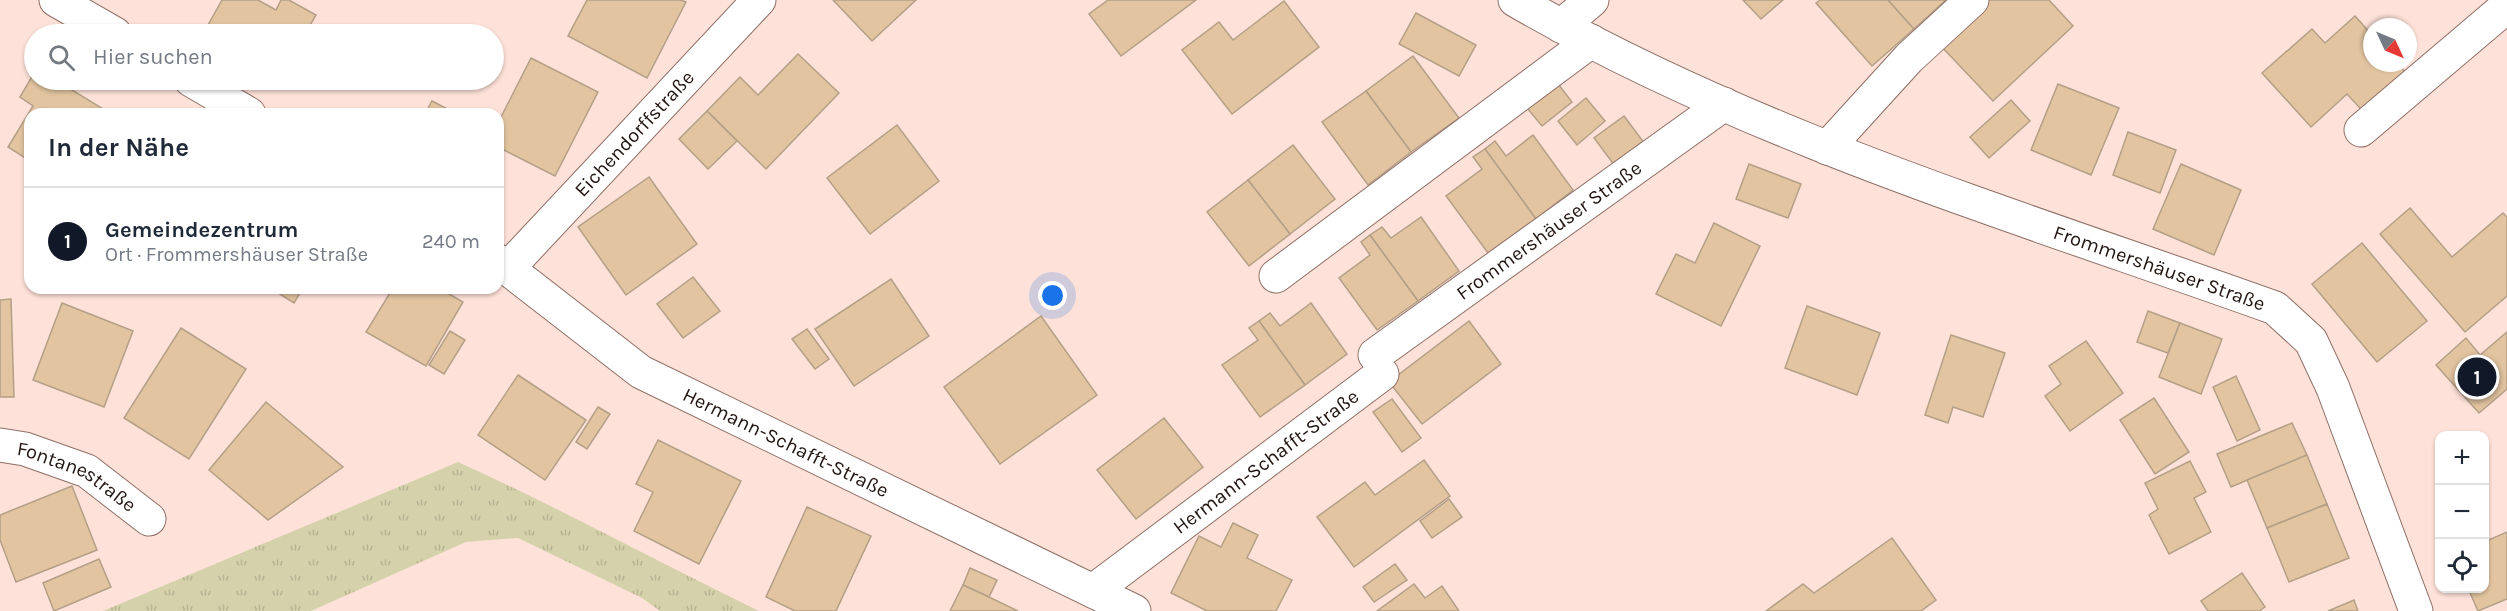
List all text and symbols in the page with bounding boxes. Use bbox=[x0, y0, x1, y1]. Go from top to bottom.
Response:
north arrow bbox=[2363, 18, 2417, 72]
search box bbox=[24, 24, 504, 90]
icon: search bbox=[45, 41, 78, 74]
text: Hier suchen bbox=[93, 44, 213, 70]
street label: Eichendorffstraße bbox=[570, 66, 699, 202]
text: In der Nähe bbox=[48, 132, 189, 163]
street label: Frommershäuser Straße bbox=[1452, 156, 1646, 305]
text: Gemeindezentrum bbox=[105, 217, 298, 243]
street label: Frommershäuser Straße bbox=[2050, 221, 2268, 316]
text: 1 bbox=[64, 230, 71, 253]
text: 240 m bbox=[422, 230, 480, 253]
text: Ort · Frommershäuser Straße bbox=[105, 243, 368, 266]
your location bbox=[1038, 281, 1067, 310]
pin: 1 bbox=[2458, 354, 2496, 400]
street label: Hermann-Schafft-Straße bbox=[679, 383, 892, 502]
street label: Hermann-Schafft-Straße bbox=[1169, 385, 1363, 539]
map controls bbox=[2435, 431, 2489, 593]
button: + bbox=[2435, 431, 2489, 485]
street label: Fontanestraße bbox=[16, 437, 141, 517]
button: − bbox=[2435, 485, 2489, 539]
button: locate bbox=[2435, 539, 2489, 593]

